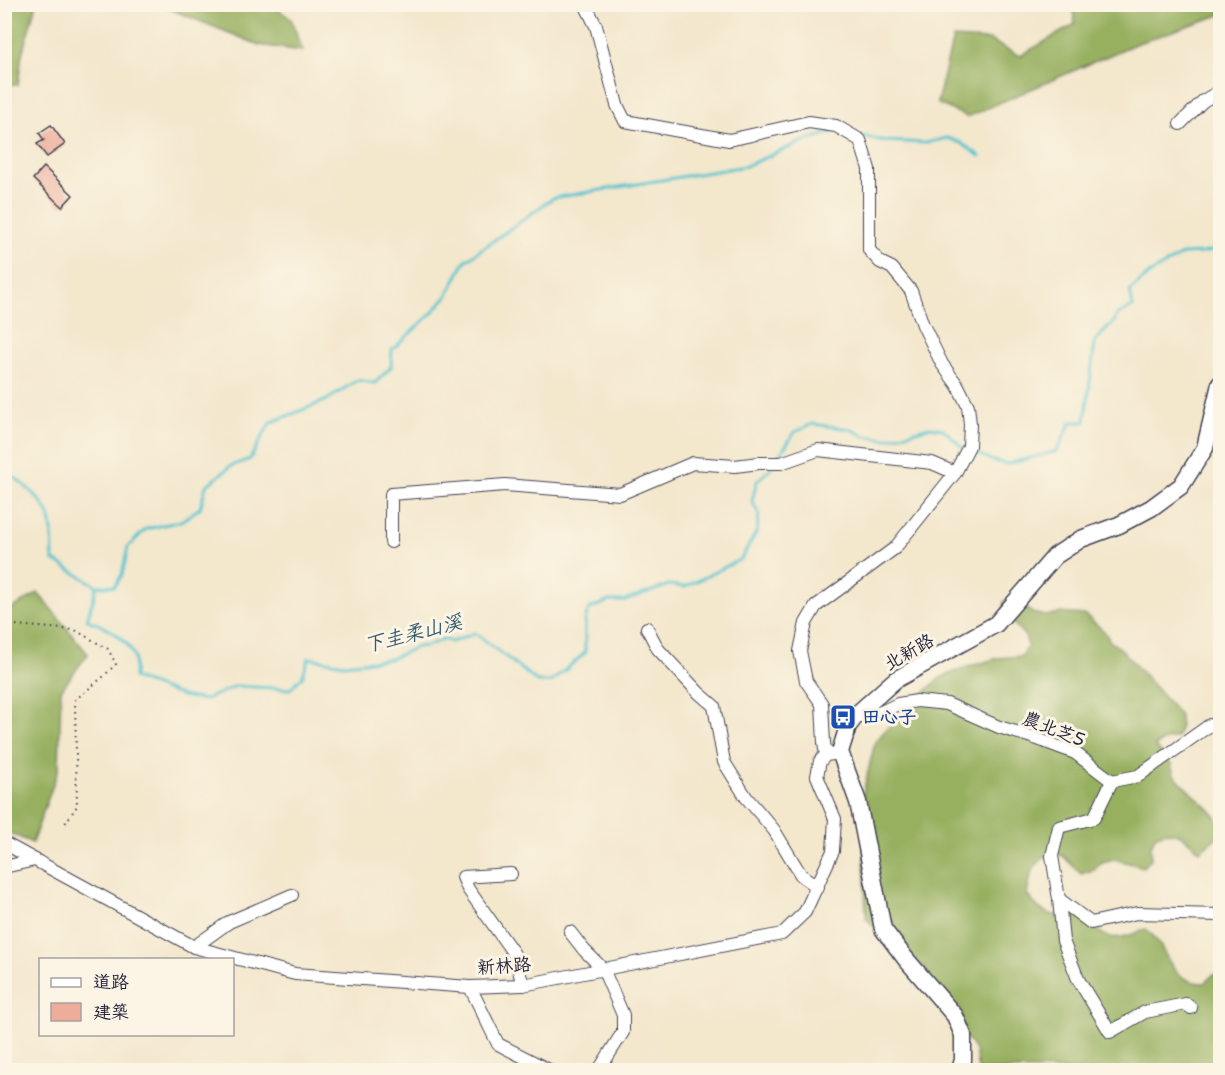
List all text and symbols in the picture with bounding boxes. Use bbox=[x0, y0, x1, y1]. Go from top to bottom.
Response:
water label: 下圭柔山溪 bbox=[361, 608, 466, 658]
street label: 北新路 bbox=[880, 628, 938, 676]
bus stop icon: 田心子 bbox=[828, 702, 858, 732]
place label: 田心子 bbox=[862, 705, 916, 729]
street label: 農北芝5 bbox=[1019, 706, 1089, 752]
street label: 新林路 bbox=[476, 952, 532, 980]
legend bbox=[39, 958, 234, 1036]
text: 道路 bbox=[93, 970, 129, 994]
text: 建築 bbox=[93, 1000, 129, 1024]

